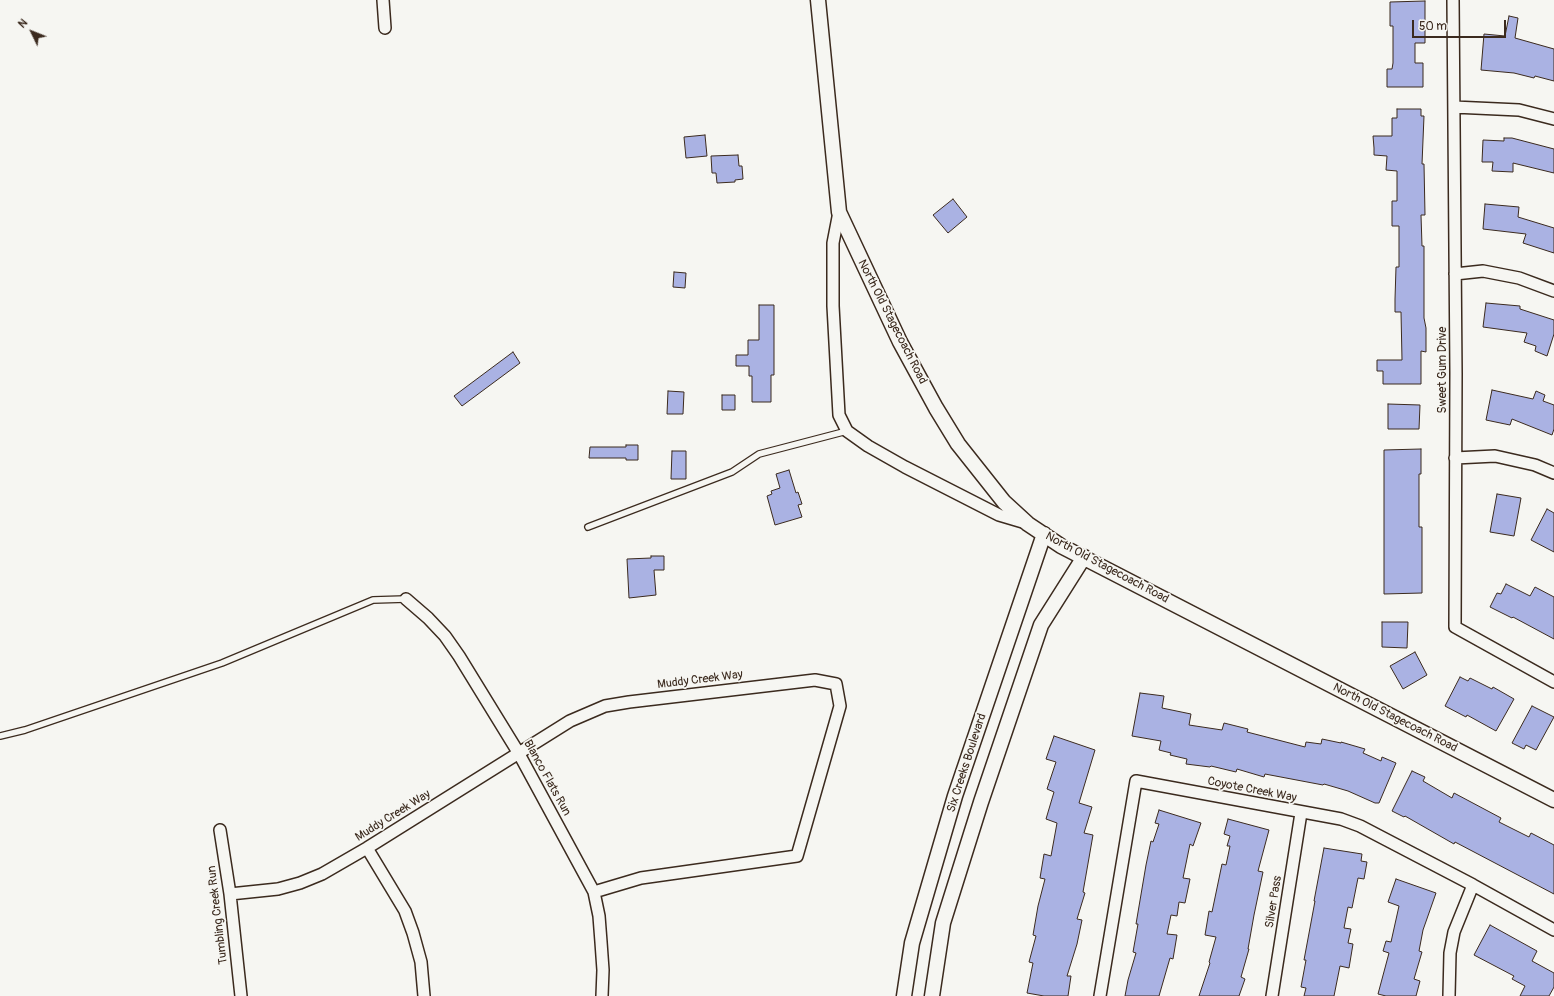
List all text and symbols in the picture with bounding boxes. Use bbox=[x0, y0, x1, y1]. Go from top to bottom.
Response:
north arrow bbox=[12, 12, 52, 52]
scale bar bbox=[1414, 12, 1508, 38]
text: N bbox=[16, 16, 30, 31]
text: 50 m bbox=[1419, 19, 1447, 34]
street label: North Old Stagecoach Road bbox=[854, 257, 930, 387]
street label: Sweet Gum Drive bbox=[1436, 327, 1450, 413]
street label: North Old Stagecoach Road bbox=[1043, 529, 1171, 607]
street label: Muddy Creek Way bbox=[656, 668, 744, 692]
street label: North Old Stagecoach Road bbox=[1330, 680, 1460, 756]
street label: Six Creeks Boulevard bbox=[944, 712, 990, 814]
street label: Blanco Flats Run bbox=[520, 737, 574, 819]
street label: Coyote Creek Way bbox=[1206, 774, 1298, 806]
street label: Muddy Creek Way bbox=[353, 787, 433, 845]
street label: Tumbling Creek Run bbox=[205, 865, 231, 965]
street label: Silver Pass bbox=[1263, 875, 1285, 929]

